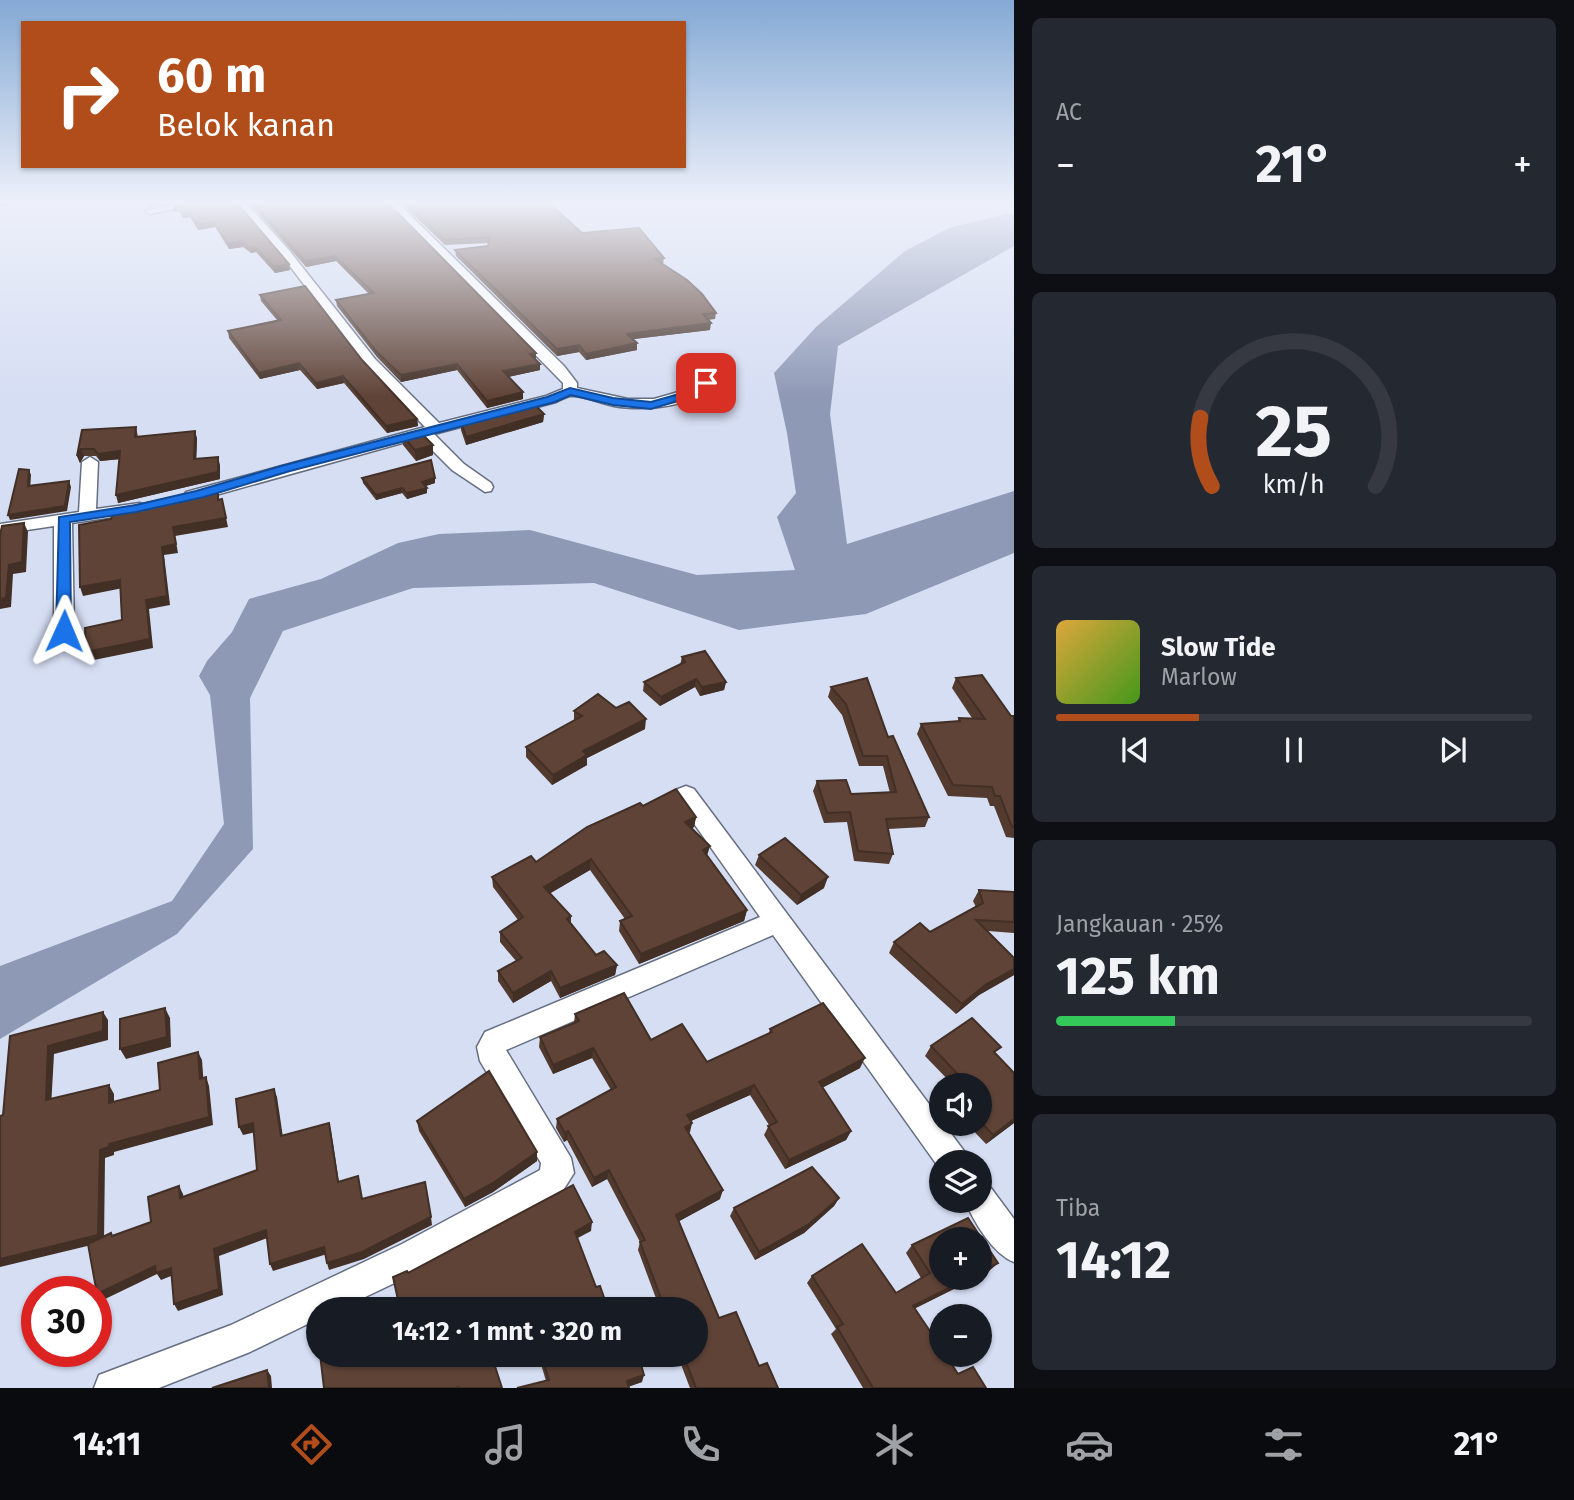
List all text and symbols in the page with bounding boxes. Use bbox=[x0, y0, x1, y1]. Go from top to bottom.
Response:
text: 60 m bbox=[157, 46, 266, 105]
icon: right bbox=[42, 49, 133, 140]
text: AC bbox=[1056, 98, 1082, 126]
text: Belok kanan bbox=[157, 106, 335, 144]
text: 21° bbox=[1256, 133, 1333, 196]
text: − bbox=[1056, 142, 1075, 188]
text: + bbox=[1513, 142, 1532, 188]
pin bbox=[676, 353, 736, 413]
icon: arrive bbox=[687, 364, 725, 402]
text: 25 bbox=[1256, 388, 1332, 475]
text: km/h bbox=[1263, 470, 1325, 500]
position arrow bbox=[27, 594, 101, 668]
text: Slow Tide bbox=[1161, 632, 1276, 663]
text: Marlow bbox=[1161, 663, 1237, 691]
icon: previous bbox=[1116, 731, 1154, 769]
icon: pause bbox=[1275, 731, 1313, 769]
icon: next bbox=[1434, 731, 1472, 769]
text: Jangkauan · 25% bbox=[1056, 910, 1223, 938]
text: 125 km bbox=[1056, 945, 1220, 1008]
map controls bbox=[929, 1073, 992, 1367]
button: sound bbox=[929, 1073, 992, 1136]
button: layers bbox=[929, 1150, 992, 1213]
text: Tiba bbox=[1056, 1194, 1100, 1222]
button: + bbox=[929, 1227, 992, 1290]
text: 14:12 bbox=[1056, 1229, 1171, 1292]
speed limit sign: 30 bbox=[21, 1276, 112, 1367]
button: − bbox=[929, 1304, 992, 1367]
text: 14:12 · 1 mnt · 320 m bbox=[392, 1316, 622, 1347]
icon: directions bbox=[287, 1420, 336, 1469]
icon: music bbox=[481, 1420, 530, 1469]
icon: phone bbox=[676, 1420, 725, 1469]
icon: climate bbox=[870, 1420, 919, 1469]
icon: car bbox=[1065, 1420, 1114, 1469]
icon: filters bbox=[1259, 1420, 1308, 1469]
text: 14:11 bbox=[73, 1425, 141, 1463]
text: 21° bbox=[1454, 1425, 1501, 1463]

